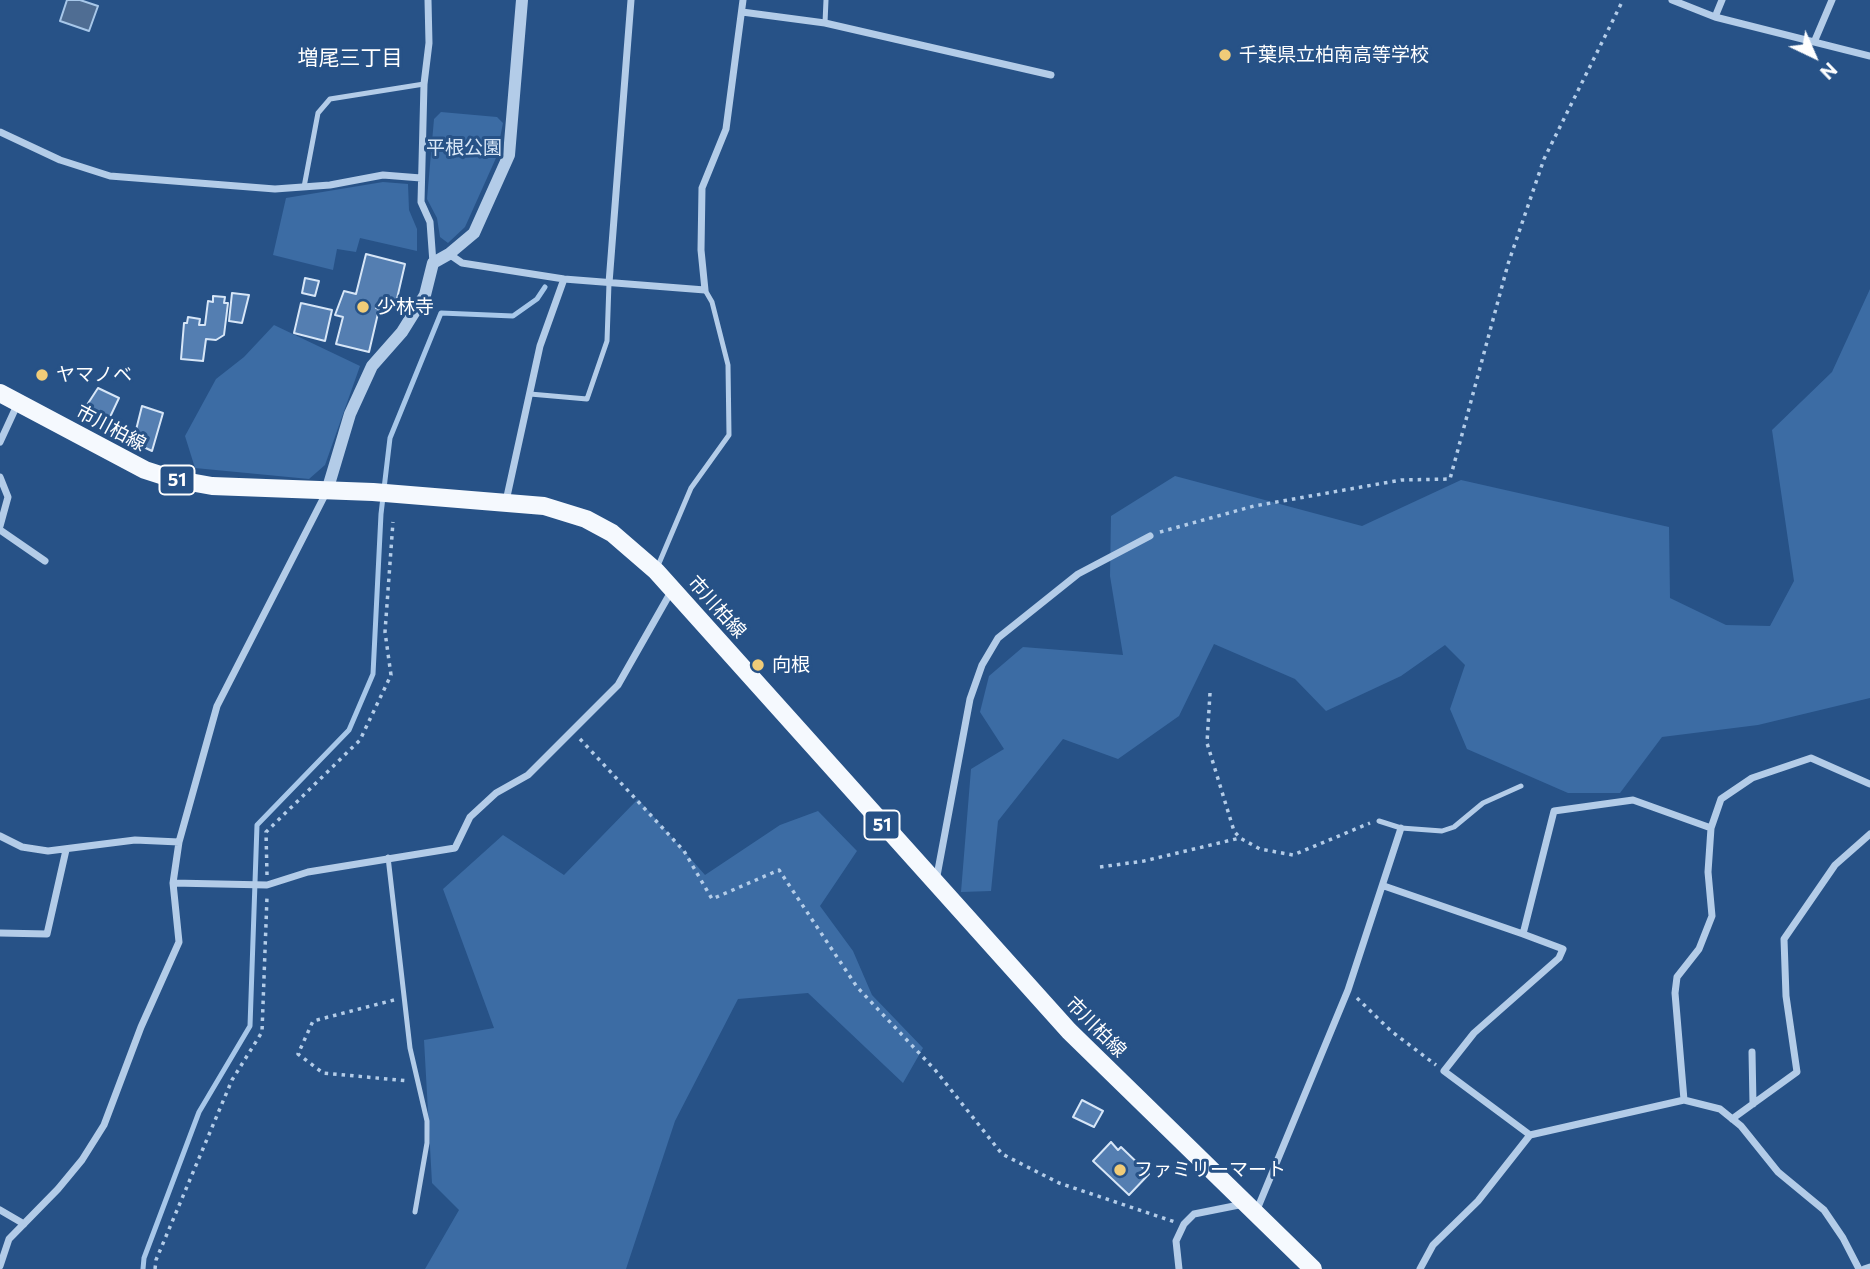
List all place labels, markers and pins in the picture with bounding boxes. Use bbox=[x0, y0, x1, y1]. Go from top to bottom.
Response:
place label: 千葉県立柏南高等学校 bbox=[1239, 44, 1429, 66]
marker: 千葉県立柏南高等学校 bbox=[1217, 47, 1233, 63]
place label: 少林寺 bbox=[377, 296, 434, 318]
marker: 少林寺 bbox=[355, 299, 371, 315]
place label: ヤマノベ bbox=[56, 364, 132, 386]
marker: ヤマノベ bbox=[34, 367, 50, 383]
place label: 向根 bbox=[772, 654, 810, 676]
marker: 向根 bbox=[750, 657, 766, 673]
place label: ファミリーマート bbox=[1134, 1159, 1286, 1181]
marker: ファミリーマート bbox=[1112, 1162, 1128, 1178]

